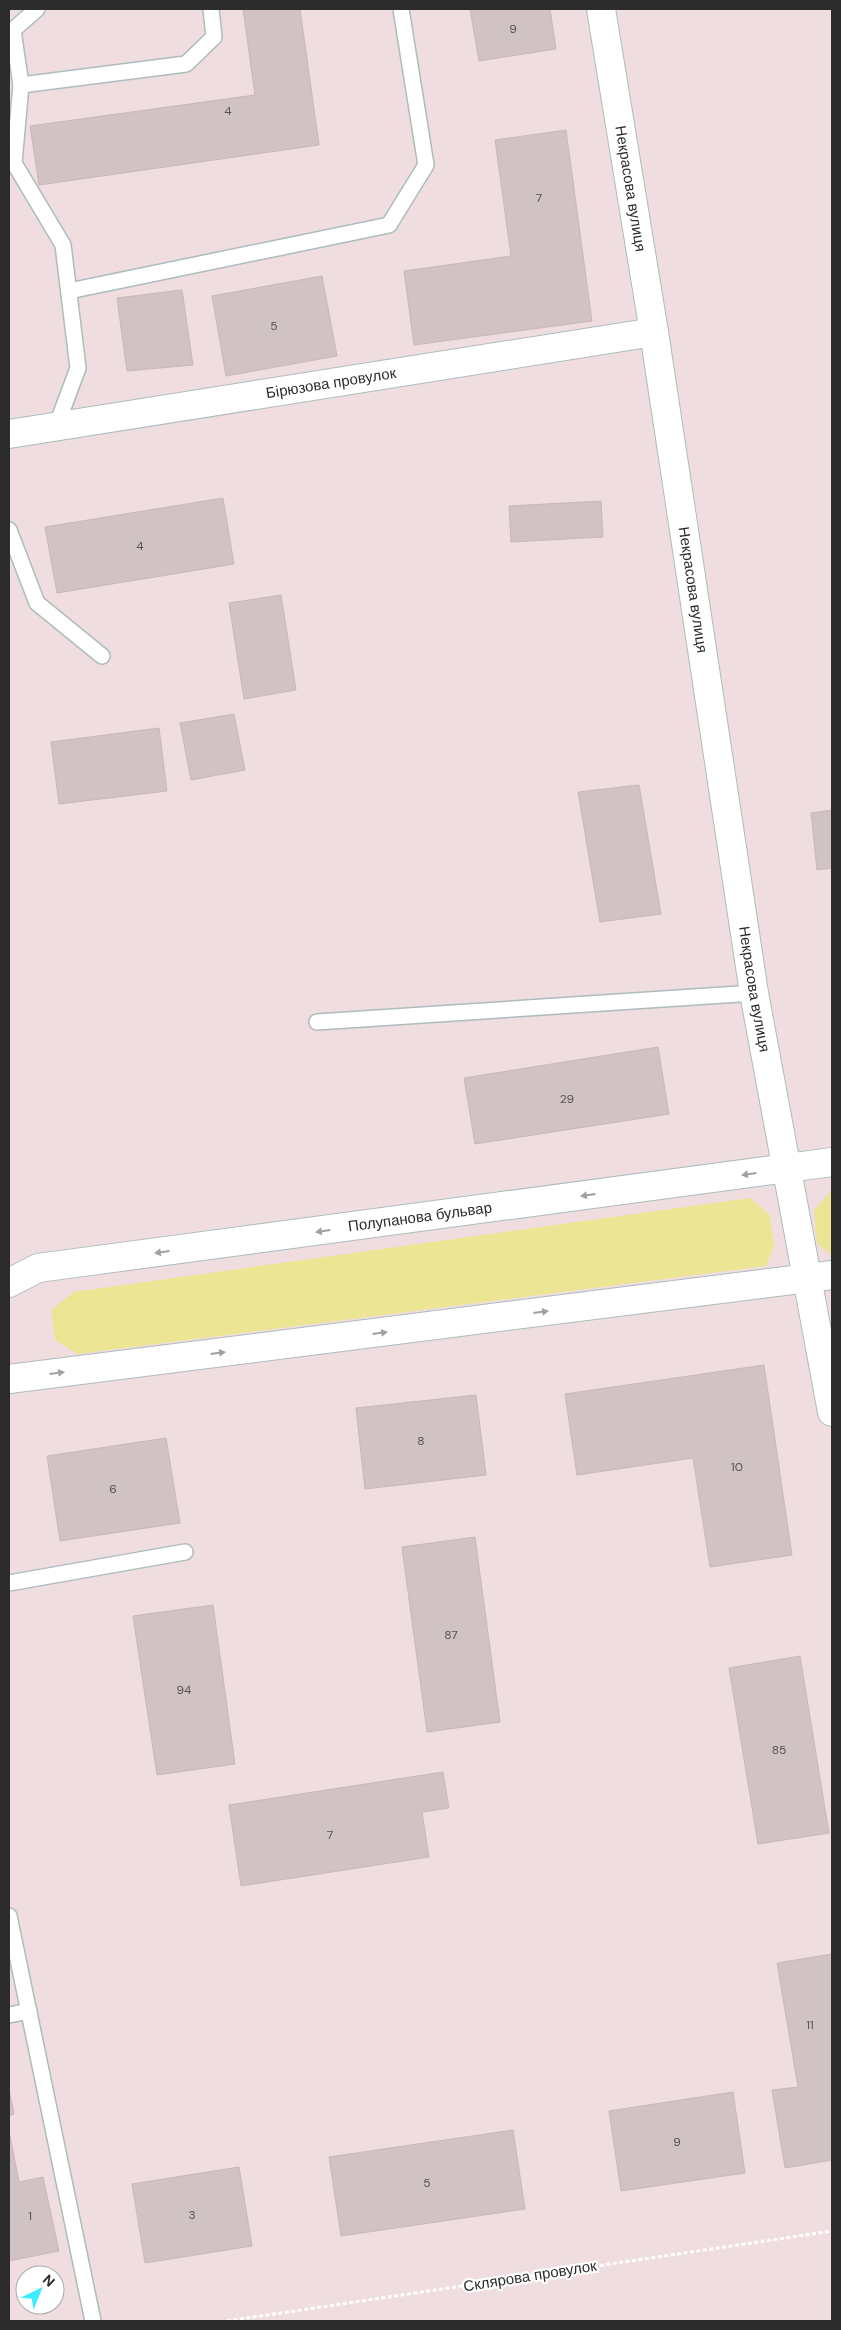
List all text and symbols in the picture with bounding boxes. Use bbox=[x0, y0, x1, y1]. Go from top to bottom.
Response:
house number: 9 bbox=[509, 21, 517, 37]
house number: 4 bbox=[224, 103, 232, 119]
street label: Некрасова вулиця bbox=[610, 124, 651, 253]
house number: 7 bbox=[536, 190, 542, 206]
house number: 5 bbox=[270, 318, 278, 334]
street label: Бірюзова провулок bbox=[265, 363, 398, 403]
street label: Некрасова вулиця bbox=[674, 525, 712, 654]
house number: 4 bbox=[136, 538, 144, 554]
street label: Некрасова вулиця bbox=[734, 925, 775, 1054]
house number: 29 bbox=[560, 1091, 574, 1107]
one-way arrow bbox=[741, 1170, 757, 1178]
one-way arrow bbox=[580, 1192, 596, 1200]
street label: Полупанова бульвар bbox=[347, 1198, 493, 1237]
one-way arrow bbox=[315, 1227, 331, 1235]
one-way arrow bbox=[154, 1248, 170, 1256]
one-way arrow bbox=[533, 1308, 549, 1316]
one-way arrow bbox=[372, 1328, 388, 1336]
one-way arrow bbox=[211, 1349, 227, 1357]
one-way arrow bbox=[49, 1369, 65, 1377]
house number: 8 bbox=[417, 1433, 425, 1449]
house number: 10 bbox=[731, 1459, 743, 1475]
house number: 6 bbox=[109, 1481, 117, 1497]
house number: 87 bbox=[444, 1627, 458, 1643]
house number: 94 bbox=[177, 1682, 191, 1698]
house number: 85 bbox=[772, 1742, 786, 1758]
house number: 7 bbox=[327, 1827, 333, 1843]
house number: 11 bbox=[806, 2017, 814, 2033]
house number: 9 bbox=[673, 2134, 681, 2150]
house number: 5 bbox=[423, 2175, 431, 2191]
house number: 3 bbox=[188, 2207, 196, 2223]
house number: 1 bbox=[28, 2208, 32, 2224]
street label: Склярова провулок bbox=[462, 2256, 599, 2296]
north arrow bbox=[15, 2265, 65, 2315]
text: N bbox=[39, 2270, 59, 2291]

